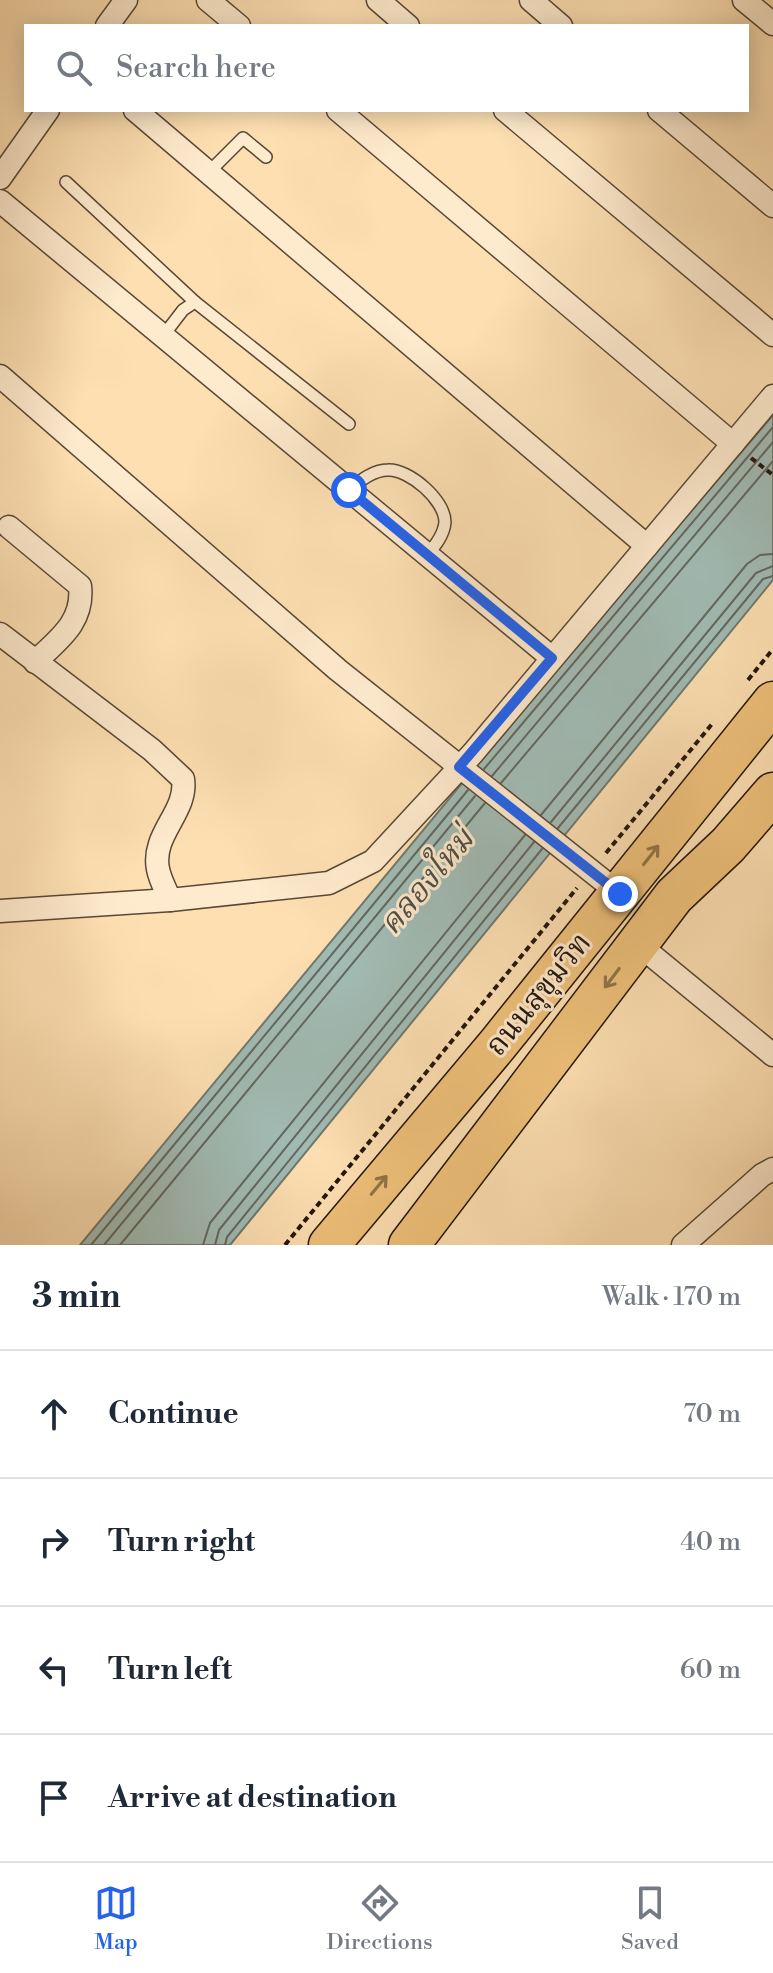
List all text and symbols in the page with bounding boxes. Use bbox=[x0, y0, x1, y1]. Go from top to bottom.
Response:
search box bbox=[24, 24, 749, 112]
icon: search bbox=[52, 46, 96, 90]
text: Search here bbox=[116, 49, 276, 87]
route start bbox=[331, 472, 367, 508]
water label: คลองใหม่ bbox=[368, 815, 485, 943]
one-way arrow bbox=[643, 845, 660, 866]
route end bbox=[602, 876, 638, 912]
street label: ถนนสุขุมวิท bbox=[477, 925, 600, 1064]
one-way arrow bbox=[603, 967, 620, 988]
one-way arrow bbox=[370, 1176, 388, 1196]
text: 3 min bbox=[32, 1276, 121, 1318]
text: Walk · 170 m bbox=[602, 1281, 741, 1313]
icon: ahead bbox=[32, 1392, 76, 1436]
text: Continue bbox=[108, 1395, 239, 1433]
text: 70 m bbox=[683, 1398, 741, 1430]
icon: right bbox=[32, 1520, 76, 1564]
text: Turn right bbox=[108, 1523, 255, 1561]
text: 40 m bbox=[680, 1526, 741, 1558]
icon: left bbox=[32, 1648, 76, 1692]
text: Turn left bbox=[108, 1651, 232, 1689]
text: 60 m bbox=[680, 1654, 741, 1686]
icon: arrive bbox=[32, 1776, 76, 1820]
text: Arrive at destination bbox=[108, 1779, 397, 1817]
tab: Map bbox=[94, 1881, 138, 1956]
tab: Directions bbox=[327, 1881, 433, 1956]
tab: Saved bbox=[621, 1881, 679, 1956]

